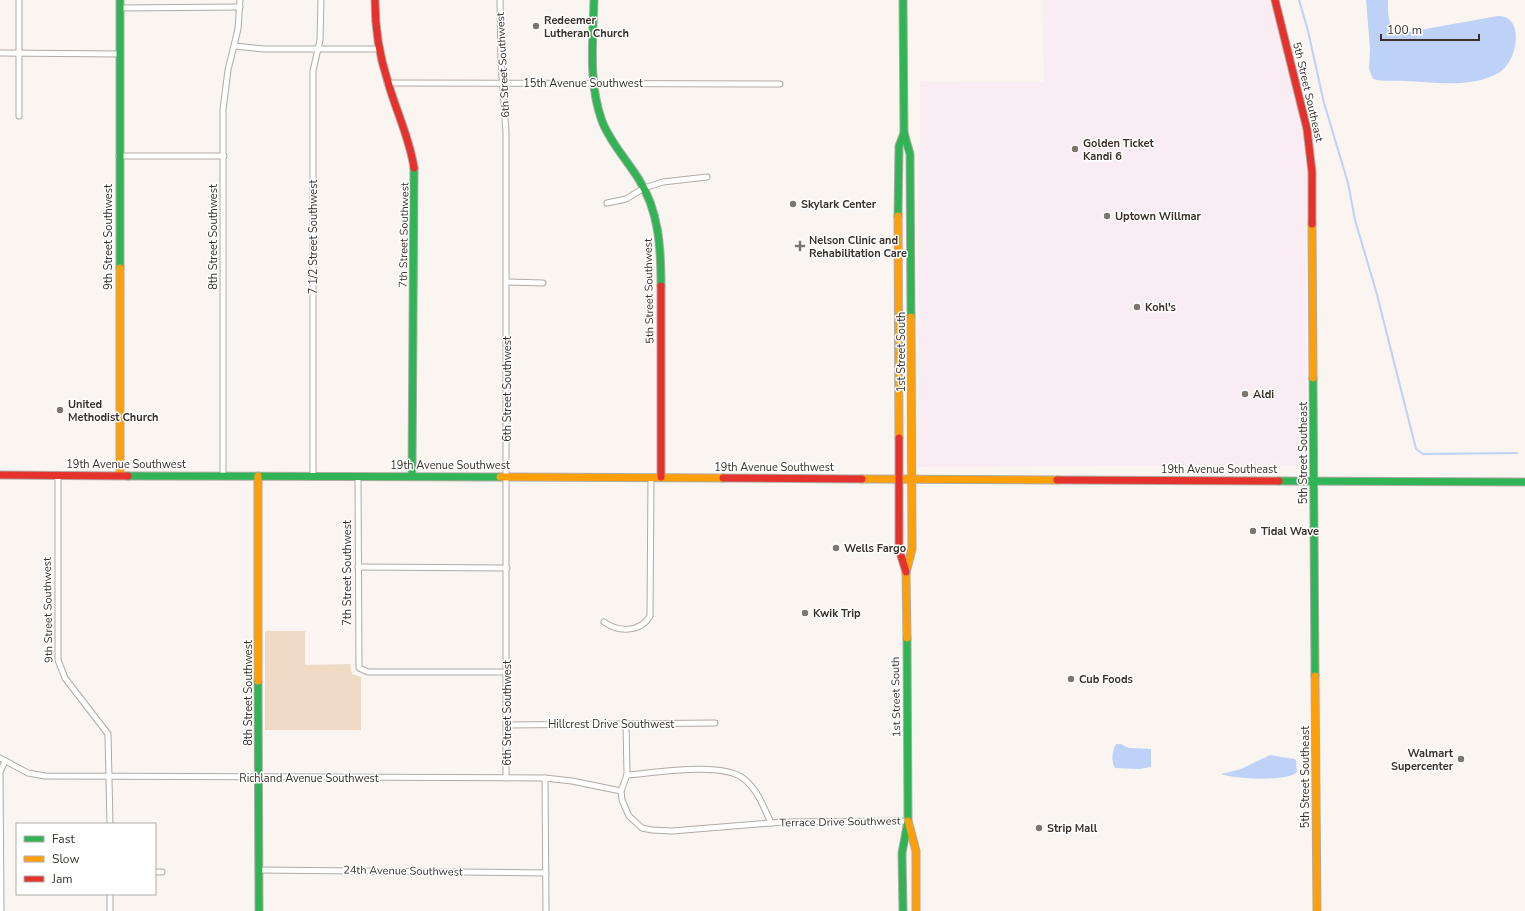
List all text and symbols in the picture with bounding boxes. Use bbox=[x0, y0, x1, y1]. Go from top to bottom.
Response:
street label: 6th Street Southwest bbox=[493, 12, 513, 118]
place label: Redeemer Lutheran Church bbox=[544, 13, 629, 41]
scale bar bbox=[1381, 16, 1479, 42]
marker: Redeemer Lutheran Church bbox=[531, 21, 541, 31]
text: 100 m bbox=[1387, 22, 1422, 38]
street label: 5th Street Southeast bbox=[1289, 40, 1327, 144]
street label: 15th Avenue Southwest bbox=[523, 76, 643, 91]
place label: Golden Ticket Kandi 6 bbox=[1083, 136, 1154, 164]
marker: Golden Ticket Kandi 6 bbox=[1070, 144, 1080, 154]
street label: 7 1/2 Street Southwest bbox=[306, 180, 321, 294]
street label: 7th Street Southwest bbox=[396, 182, 412, 288]
street label: 9th Street Southwest bbox=[101, 184, 116, 290]
street label: 8th Street Southwest bbox=[206, 184, 221, 290]
place label: Skylark Center bbox=[801, 197, 877, 212]
marker: Skylark Center bbox=[788, 199, 798, 209]
place label: Uptown Willmar bbox=[1115, 209, 1202, 224]
marker: Uptown Willmar bbox=[1102, 211, 1112, 221]
place label: Nelson Clinic and Rehabilitation Care bbox=[809, 233, 907, 261]
street label: 5th Street Southwest bbox=[641, 238, 657, 344]
marker: Nelson Clinic and Rehabilitation Care bbox=[794, 240, 806, 252]
place label: Kohl's bbox=[1145, 300, 1176, 315]
marker: Kohl's bbox=[1132, 302, 1142, 312]
street label: 1st Street South bbox=[894, 312, 909, 392]
street label: 6th Street Southwest bbox=[500, 336, 515, 442]
place label: Aldi bbox=[1253, 387, 1274, 402]
marker: Aldi bbox=[1240, 389, 1250, 399]
place label: United Methodist Church bbox=[68, 397, 159, 425]
street label: 5th Street Southeast bbox=[1296, 402, 1311, 504]
marker: United Methodist Church bbox=[55, 405, 65, 415]
street label: 19th Avenue Southwest bbox=[66, 457, 186, 472]
street label: 19th Avenue Southwest bbox=[390, 458, 510, 473]
street label: 19th Avenue Southwest bbox=[714, 460, 834, 475]
street label: 19th Avenue Southeast bbox=[1161, 462, 1277, 477]
street label: 7th Street Southwest bbox=[340, 520, 355, 626]
place label: Tidal Wave bbox=[1261, 524, 1319, 539]
marker: Tidal Wave bbox=[1248, 526, 1258, 536]
place label: Wells Fargo bbox=[844, 541, 906, 556]
marker: Wells Fargo bbox=[831, 543, 841, 553]
street label: 9th Street Southwest bbox=[40, 557, 56, 663]
place label: Kwik Trip bbox=[813, 606, 861, 621]
marker: Kwik Trip bbox=[800, 608, 810, 618]
street label: 8th Street Southwest bbox=[241, 640, 256, 746]
street label: 1st Street South bbox=[888, 657, 904, 737]
street label: 6th Street Southwest bbox=[500, 660, 515, 766]
place label: Cub Foods bbox=[1079, 672, 1133, 687]
marker: Cub Foods bbox=[1066, 674, 1076, 684]
street label: Hillcrest Drive Southwest bbox=[548, 717, 674, 732]
street label: 5th Street Southeast bbox=[1298, 726, 1313, 828]
place label: Walmart Supercenter bbox=[1391, 746, 1454, 774]
marker: Walmart Supercenter bbox=[1456, 754, 1466, 764]
street label: Richland Avenue Southwest bbox=[239, 771, 379, 786]
street label: Terrace Drive Southwest bbox=[779, 813, 901, 831]
place label: Strip Mall bbox=[1047, 821, 1098, 836]
legend bbox=[16, 823, 156, 895]
marker: Strip Mall bbox=[1034, 823, 1044, 833]
text: Fast bbox=[52, 831, 75, 847]
text: Slow bbox=[52, 851, 80, 867]
street label: 24th Avenue Southwest bbox=[343, 862, 463, 880]
text: Jam bbox=[51, 871, 73, 887]

